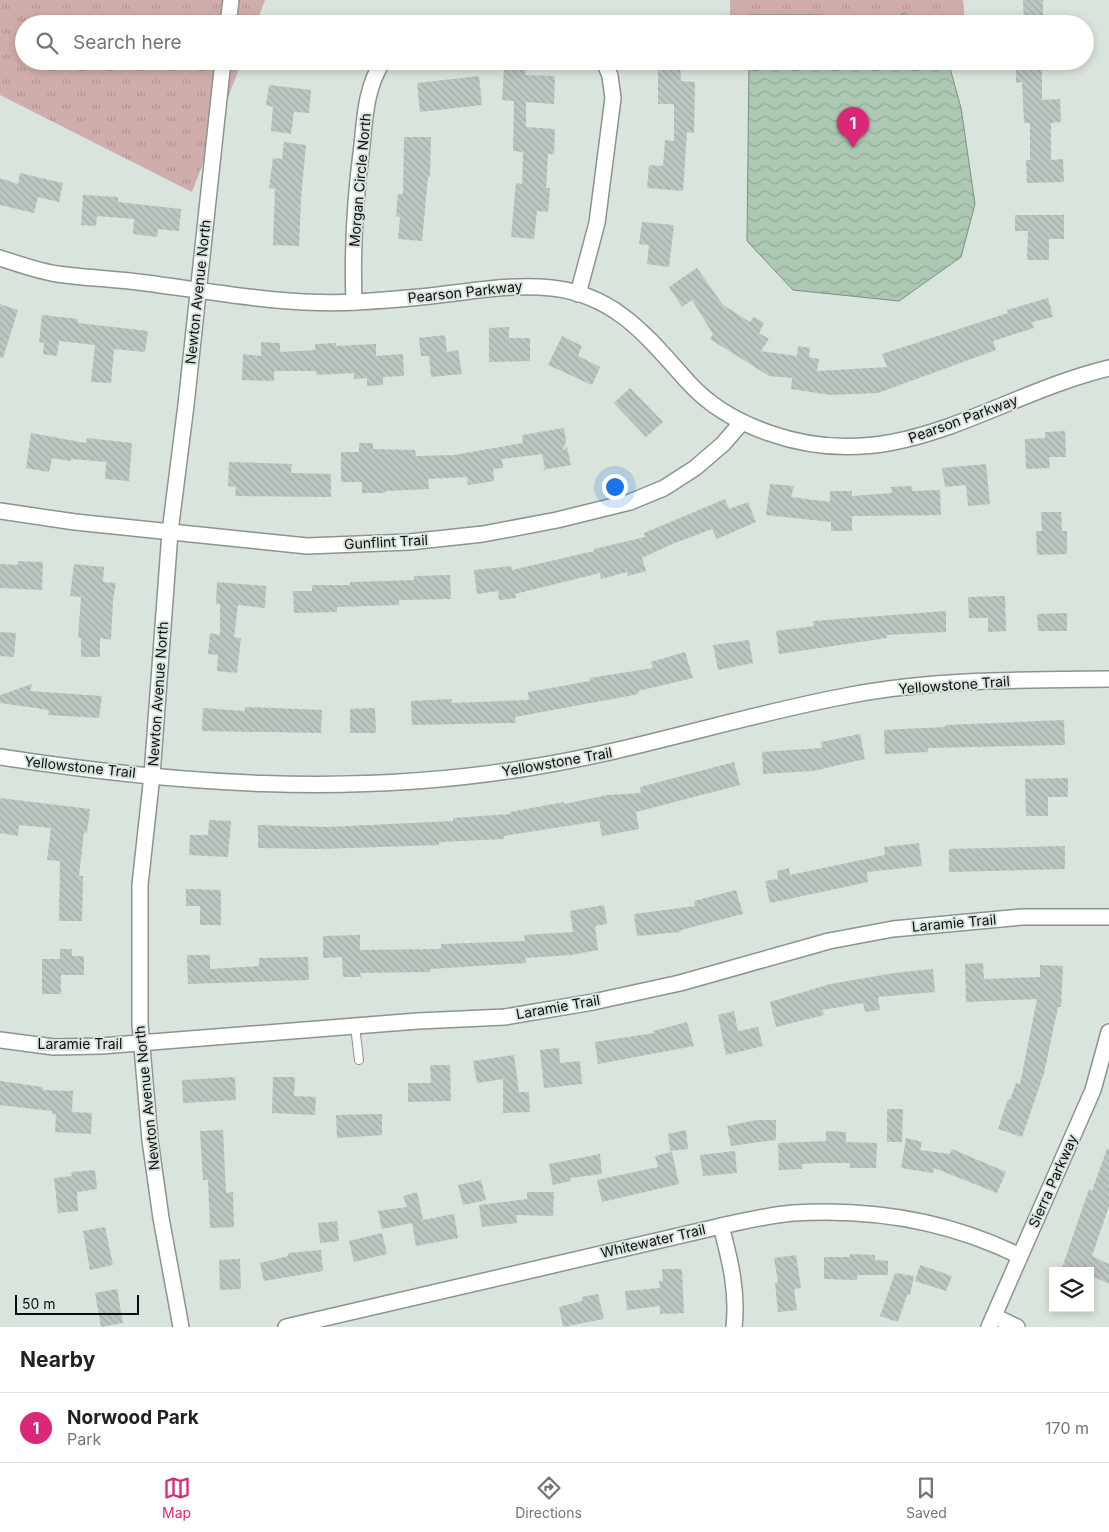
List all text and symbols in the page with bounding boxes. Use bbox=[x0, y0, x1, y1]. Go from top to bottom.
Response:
search box bbox=[15, 15, 1094, 70]
icon: search bbox=[33, 29, 61, 57]
text: Search here bbox=[73, 31, 182, 54]
pin: 1 bbox=[837, 107, 869, 148]
street label: Morgan Circle North bbox=[345, 112, 374, 248]
street label: Newton Avenue North bbox=[181, 219, 214, 365]
street label: Pearson Parkway bbox=[407, 277, 523, 306]
street label: Pearson Parkway bbox=[906, 391, 1020, 446]
your location bbox=[602, 474, 628, 500]
street label: Gunflint Trail bbox=[344, 531, 428, 552]
street label: Newton Avenue North bbox=[144, 621, 171, 767]
street label: Yellowstone Trail bbox=[898, 672, 1010, 697]
street label: Yellowstone Trail bbox=[500, 743, 613, 780]
street label: Yellowstone Trail bbox=[24, 752, 137, 781]
street label: Laramie Trail bbox=[911, 910, 997, 935]
street label: Laramie Trail bbox=[515, 991, 601, 1022]
street label: Newton Avenue North bbox=[130, 1025, 163, 1171]
street label: Laramie Trail bbox=[38, 1035, 122, 1052]
street label: Sierra Parkway bbox=[1024, 1132, 1081, 1230]
street label: Whitewater Trail bbox=[599, 1220, 707, 1261]
map controls bbox=[1049, 1267, 1094, 1312]
button: layers bbox=[1049, 1267, 1094, 1312]
scale bar bbox=[15, 1292, 139, 1315]
text: 50 m bbox=[22, 1295, 56, 1312]
text: Nearby bbox=[20, 1347, 95, 1372]
text: Norwood Park bbox=[67, 1406, 199, 1429]
text: 1 bbox=[33, 1418, 39, 1438]
text: 170 m bbox=[1045, 1418, 1089, 1438]
text: Park bbox=[67, 1429, 101, 1449]
tab: Map bbox=[162, 1474, 191, 1521]
tab: Directions bbox=[515, 1474, 582, 1521]
tab: Saved bbox=[906, 1474, 947, 1521]

